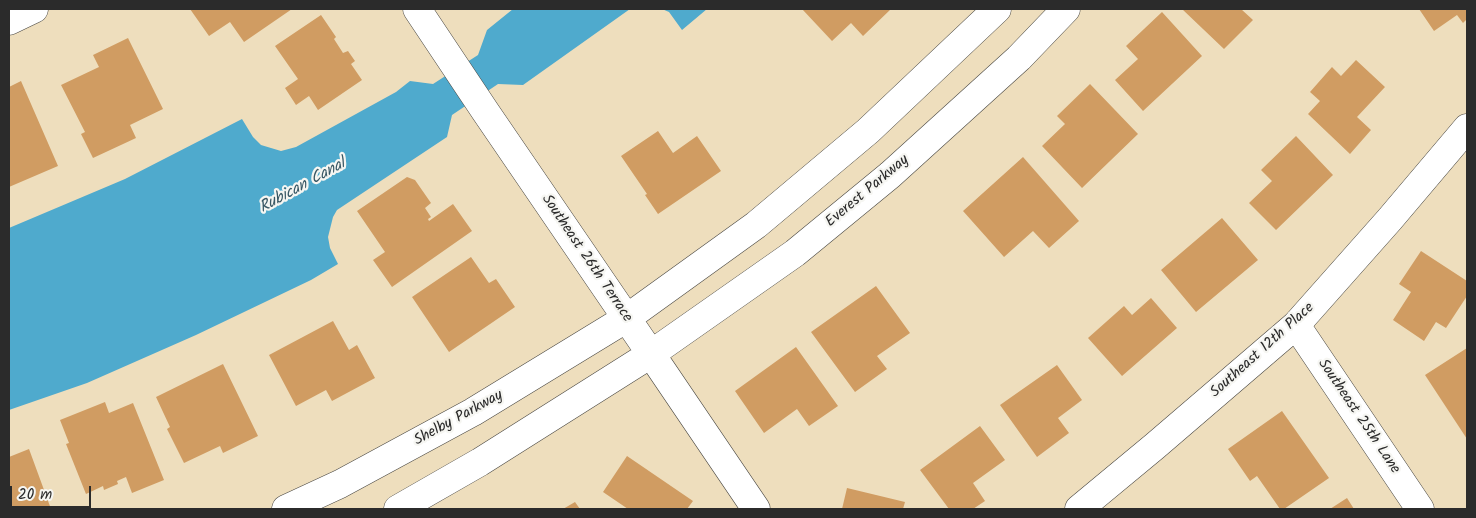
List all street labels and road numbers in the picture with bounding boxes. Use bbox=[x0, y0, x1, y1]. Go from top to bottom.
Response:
street label: Everest Parkway bbox=[823, 152, 913, 232]
street label: Southeast 26th Terrace bbox=[537, 192, 635, 326]
street label: Southeast 12th Place bbox=[1207, 300, 1319, 402]
street label: Southeast 25th Lane bbox=[1313, 356, 1403, 478]
street label: Shelby Parkway bbox=[411, 387, 507, 451]

